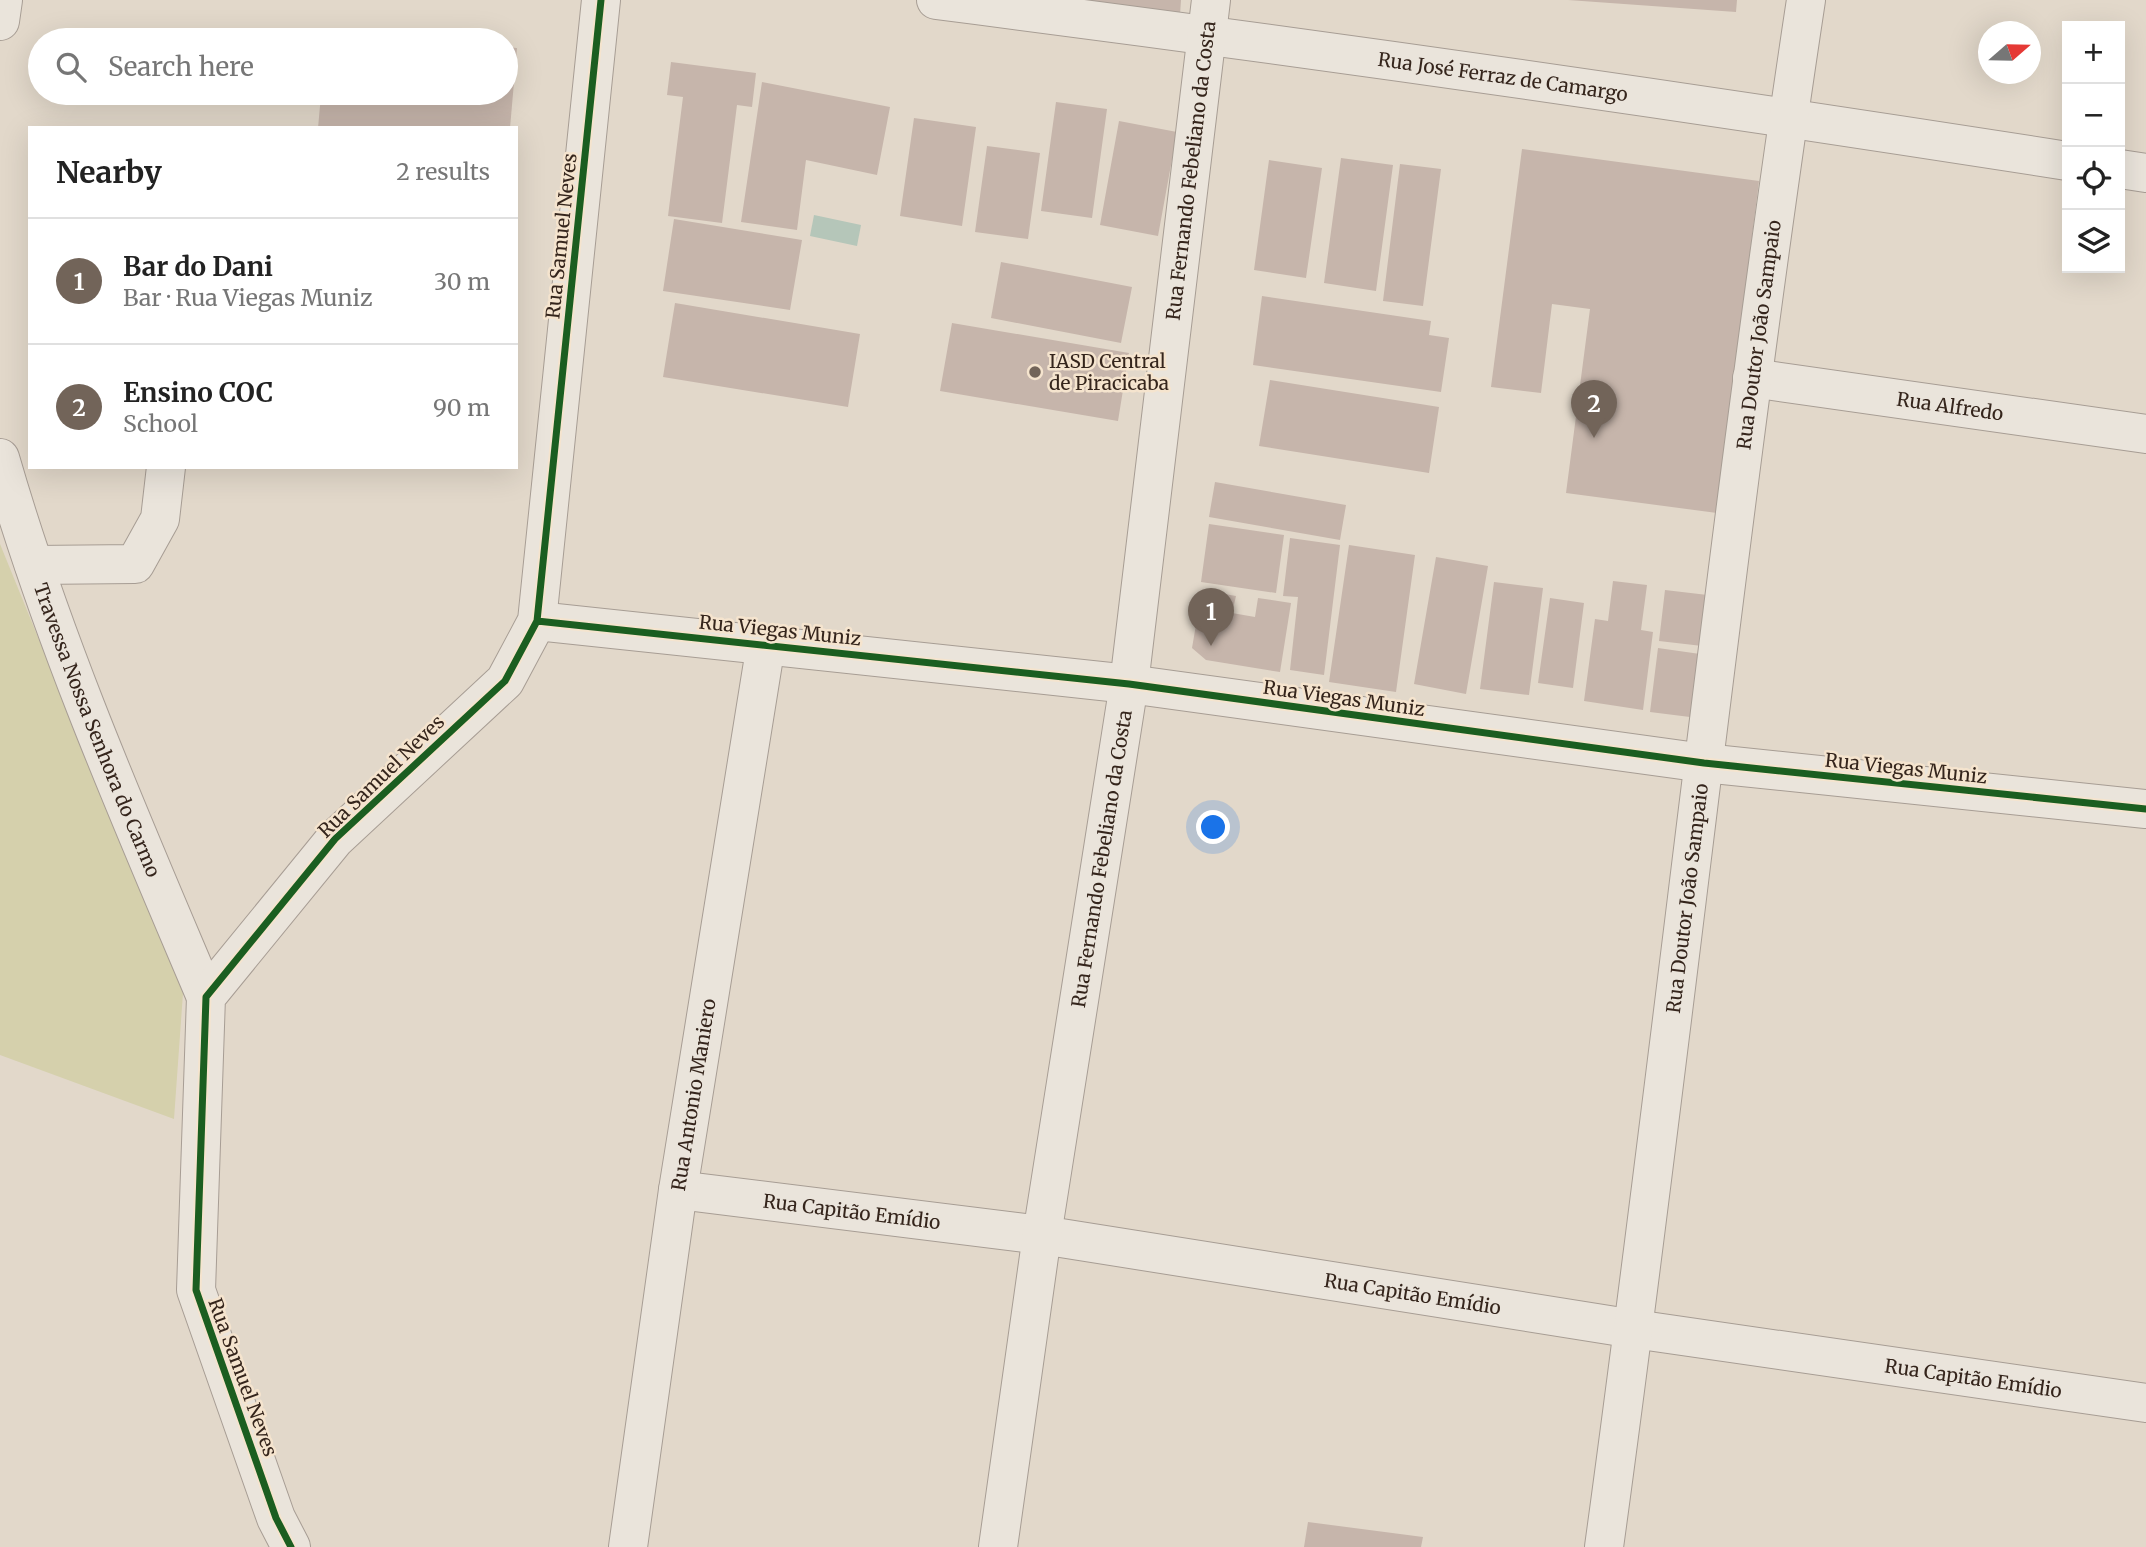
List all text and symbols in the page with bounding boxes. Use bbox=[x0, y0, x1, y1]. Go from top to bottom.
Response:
street label: Rua Fernando Febeliano da Costa bbox=[1161, 20, 1220, 322]
north arrow bbox=[1978, 21, 2041, 84]
map controls bbox=[2062, 21, 2125, 273]
button: + bbox=[2062, 21, 2125, 84]
search box bbox=[28, 28, 518, 105]
street label: Rua José Ferraz de Camargo bbox=[1376, 47, 1629, 106]
icon: search bbox=[52, 48, 90, 86]
text: Search here bbox=[108, 50, 254, 83]
button: − bbox=[2062, 84, 2125, 147]
button: locate bbox=[2062, 147, 2125, 210]
street label: Rua Samuel Neves bbox=[540, 152, 582, 320]
text: Nearby bbox=[56, 153, 162, 191]
text: 2 results bbox=[396, 157, 490, 186]
button: layers bbox=[2062, 210, 2125, 273]
street label: Rua Doutor João Sampaio bbox=[1731, 218, 1786, 451]
text: Bar do Dani bbox=[123, 250, 273, 283]
text: 1 bbox=[74, 267, 84, 296]
text: 30 m bbox=[434, 267, 490, 296]
text: Bar · Rua Viegas Muniz bbox=[123, 283, 372, 312]
place label: IASD Central de Piracicaba bbox=[1049, 349, 1169, 395]
marker: IASD Central de Piracicaba bbox=[1027, 364, 1043, 380]
text: Ensino COC bbox=[123, 376, 273, 409]
pin: 2 bbox=[1571, 380, 1617, 438]
street label: Rua Alfredo bbox=[1895, 387, 2005, 426]
text: 2 bbox=[72, 393, 86, 422]
text: 90 m bbox=[433, 393, 490, 422]
text: School bbox=[123, 409, 198, 438]
street label: Travessa Nossa Senhora do Carmo bbox=[29, 580, 166, 881]
pin: 1 bbox=[1188, 588, 1234, 646]
street label: Rua Viegas Muniz bbox=[698, 610, 862, 650]
street label: Rua Viegas Muniz bbox=[1262, 675, 1426, 721]
street label: Rua Fernando Febeliano da Costa bbox=[1066, 708, 1137, 1009]
street label: Rua Samuel Neves bbox=[313, 710, 449, 842]
street label: Rua Viegas Muniz bbox=[1824, 748, 1988, 788]
street label: Rua Doutor João Sampaio bbox=[1661, 782, 1713, 1015]
your location bbox=[1196, 810, 1230, 844]
street label: Rua Antonio Maniero bbox=[666, 997, 721, 1193]
street label: Rua Capitão Emídio bbox=[762, 1189, 942, 1234]
street label: Rua Capitão Emídio bbox=[1322, 1268, 1503, 1320]
street label: Rua Samuel Neves bbox=[203, 1295, 283, 1459]
street label: Rua Capitão Emídio bbox=[1883, 1353, 2063, 1403]

